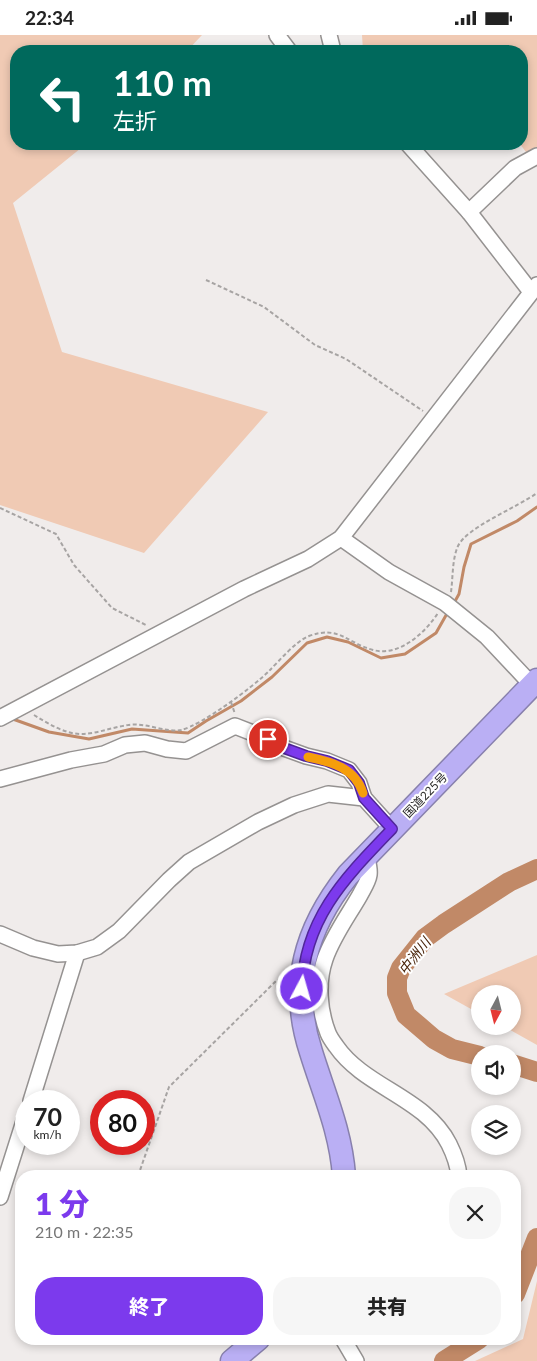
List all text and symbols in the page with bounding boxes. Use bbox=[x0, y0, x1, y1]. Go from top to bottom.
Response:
text: 22:34 bbox=[25, 6, 74, 29]
text: 110 m bbox=[113, 61, 212, 103]
icon: left bbox=[30, 65, 95, 130]
text: 左折 bbox=[113, 107, 157, 134]
pin bbox=[247, 718, 289, 760]
icon: arrive bbox=[254, 725, 282, 753]
street label: 国道225号 bbox=[400, 769, 450, 821]
water label: 中洲川 bbox=[394, 933, 435, 978]
position arrow bbox=[275, 962, 327, 1014]
north arrow bbox=[471, 985, 521, 1035]
map controls bbox=[471, 985, 521, 1155]
button: sound bbox=[471, 1045, 521, 1095]
speed limit sign: 80 bbox=[90, 1090, 155, 1155]
text: 70 bbox=[33, 1101, 62, 1131]
button: layers bbox=[471, 1105, 521, 1155]
text: km/h bbox=[33, 1127, 62, 1142]
text: 1 分 bbox=[35, 1185, 89, 1221]
button: close bbox=[449, 1187, 501, 1239]
text: 210 m · 22:35 bbox=[35, 1222, 134, 1241]
button: 終了 bbox=[35, 1277, 263, 1335]
button: 共有 bbox=[273, 1277, 501, 1335]

